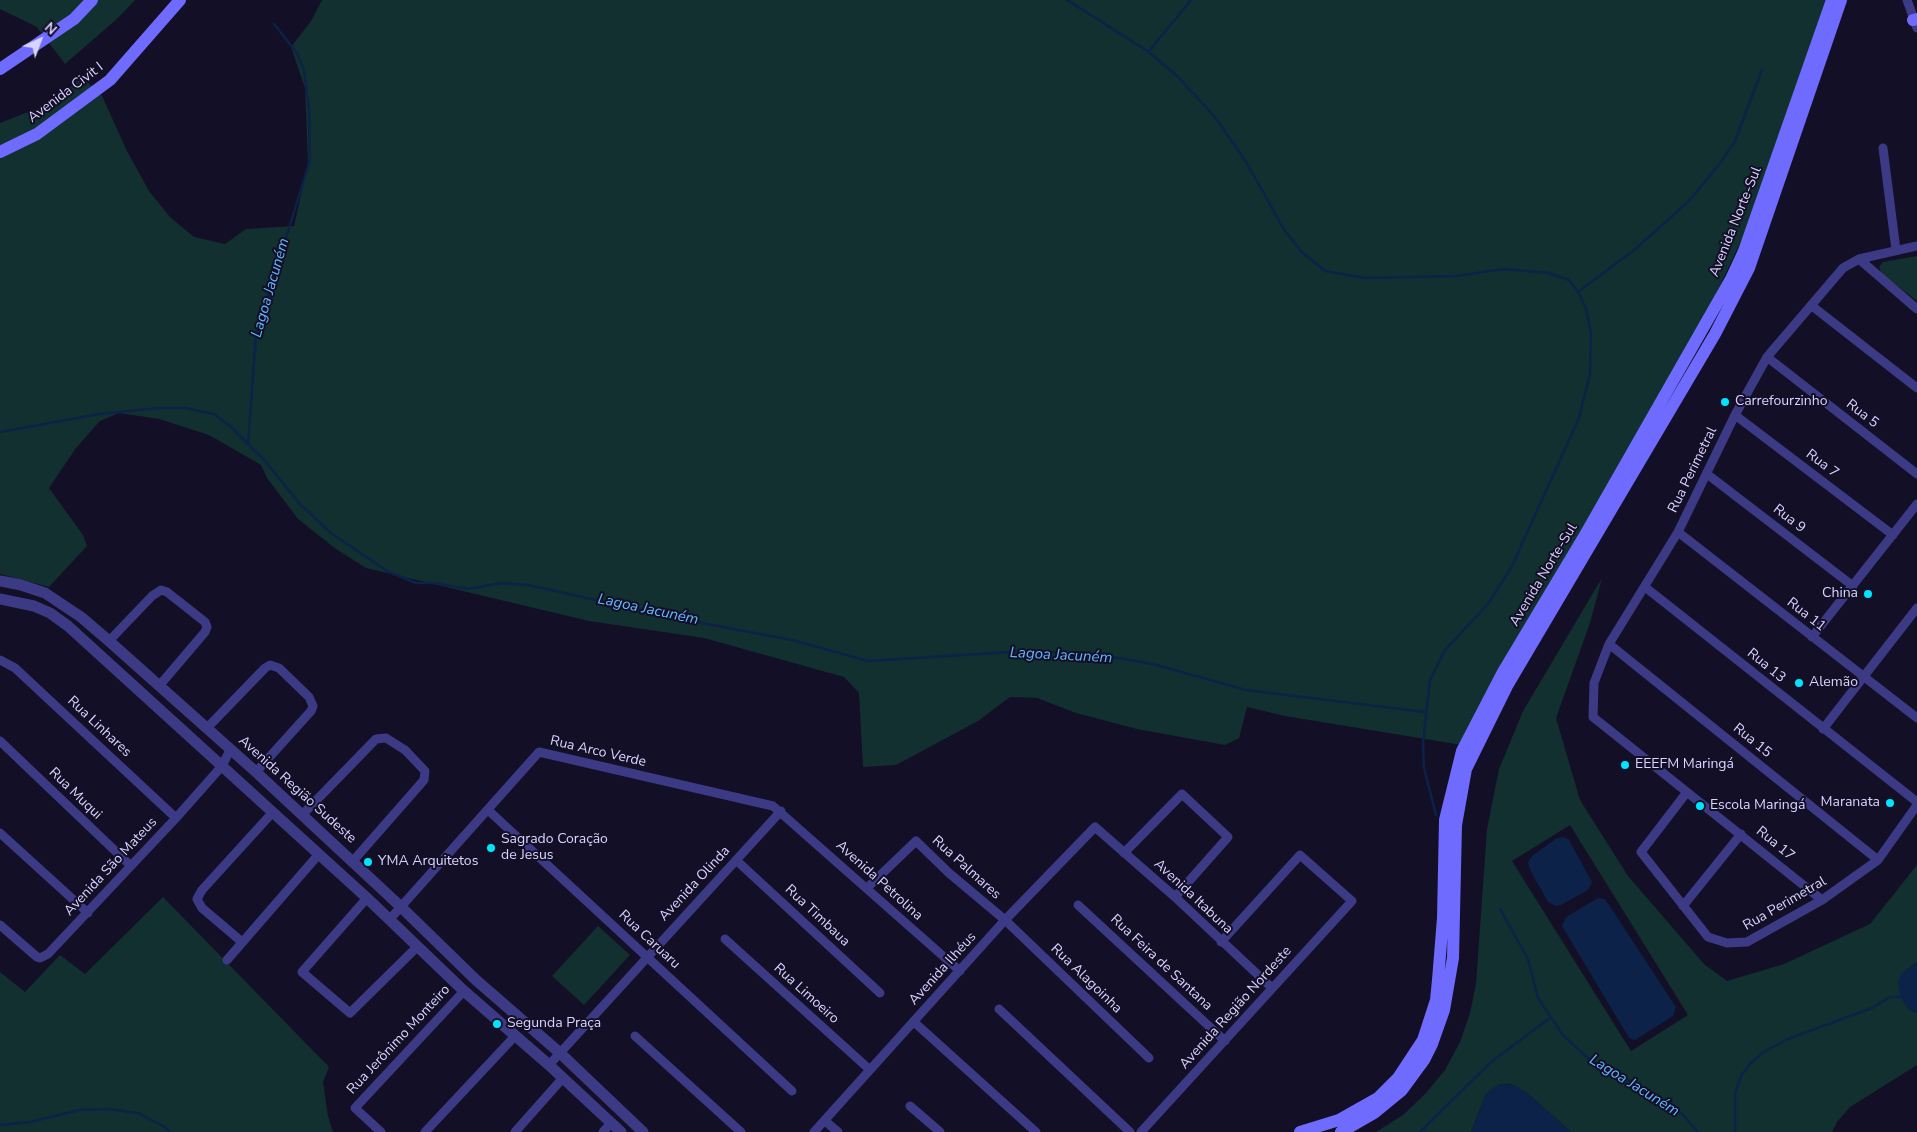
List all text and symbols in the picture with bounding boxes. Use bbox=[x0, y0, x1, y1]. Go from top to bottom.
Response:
north arrow bbox=[15, 15, 65, 65]
text: N bbox=[40, 18, 61, 39]
street label: Avenida Civit I bbox=[25, 59, 107, 127]
street label: Avenida Norte-Sul bbox=[1706, 165, 1766, 279]
water label: Lagoa Jacuném bbox=[248, 236, 294, 340]
place label: Carrefourzinho bbox=[1735, 394, 1828, 410]
marker: Carrefourzinho bbox=[1719, 396, 1731, 408]
street label: Rua 5 bbox=[1842, 396, 1882, 432]
street label: Rua Perimetral bbox=[1665, 424, 1721, 516]
street label: Rua 7 bbox=[1802, 446, 1842, 482]
street label: Rua 9 bbox=[1769, 501, 1809, 537]
street label: Avenida Norte-Sul bbox=[1507, 521, 1581, 629]
place label: China bbox=[1822, 586, 1858, 602]
marker: China bbox=[1862, 588, 1874, 600]
water label: Lagoa Jacuném bbox=[596, 591, 700, 629]
street label: Rua 11 bbox=[1783, 595, 1829, 635]
water label: Lagoa Jacuném bbox=[1009, 644, 1113, 668]
street label: Rua 13 bbox=[1743, 645, 1789, 687]
place label: Alemão bbox=[1809, 675, 1858, 691]
marker: Alemão bbox=[1793, 677, 1805, 689]
street label: Rua Linhares bbox=[63, 693, 135, 761]
street label: Rua 15 bbox=[1729, 720, 1775, 762]
street label: Avenida Região Sudeste bbox=[235, 733, 359, 847]
street label: Rua Arco Verde bbox=[548, 733, 648, 771]
place label: EEEFM Maringá bbox=[1635, 757, 1734, 773]
marker: EEEFM Maringá bbox=[1619, 759, 1631, 771]
street label: Rua Muqui bbox=[45, 765, 105, 823]
place label: Maranata bbox=[1821, 795, 1880, 811]
marker: Maranata bbox=[1884, 797, 1896, 809]
place label: Escola Maringá bbox=[1710, 798, 1805, 814]
marker: Escola Maringá bbox=[1694, 800, 1706, 812]
street label: Avenida São Mateus bbox=[61, 814, 161, 920]
street label: Rua 17 bbox=[1752, 823, 1798, 865]
place label: Sagrado Coração de Jesus bbox=[501, 832, 608, 864]
street label: Rua Palmares bbox=[928, 833, 1004, 903]
street label: Avenida Petrolina bbox=[832, 838, 926, 924]
marker: Sagrado Coração de Jesus bbox=[485, 842, 497, 854]
street label: Avenida Olinda bbox=[656, 843, 734, 925]
place label: YMA Arquitetos bbox=[378, 854, 478, 870]
marker: YMA Arquitetos bbox=[362, 856, 374, 868]
street label: Avenida Itabuna bbox=[1150, 856, 1236, 938]
street label: Rua Perimetral bbox=[1740, 873, 1830, 935]
street label: Rua Timbaua bbox=[781, 882, 853, 950]
street label: Rua Caruaru bbox=[615, 907, 683, 973]
street label: Rua Feira de Santana bbox=[1107, 911, 1215, 1015]
street label: Avenida Ilhéus bbox=[906, 929, 980, 1009]
street label: Rua Alagoinha bbox=[1047, 941, 1125, 1017]
street label: Avenida Região Nordeste bbox=[1176, 943, 1296, 1073]
street label: Rua Limoeiro bbox=[770, 960, 842, 1028]
street label: Rua Jerônimo Monteiro bbox=[344, 982, 454, 1098]
place label: Segunda Praça bbox=[507, 1016, 601, 1032]
marker: Segunda Praça bbox=[491, 1018, 503, 1030]
water label: Lagoa Jacuném bbox=[1586, 1051, 1682, 1121]

